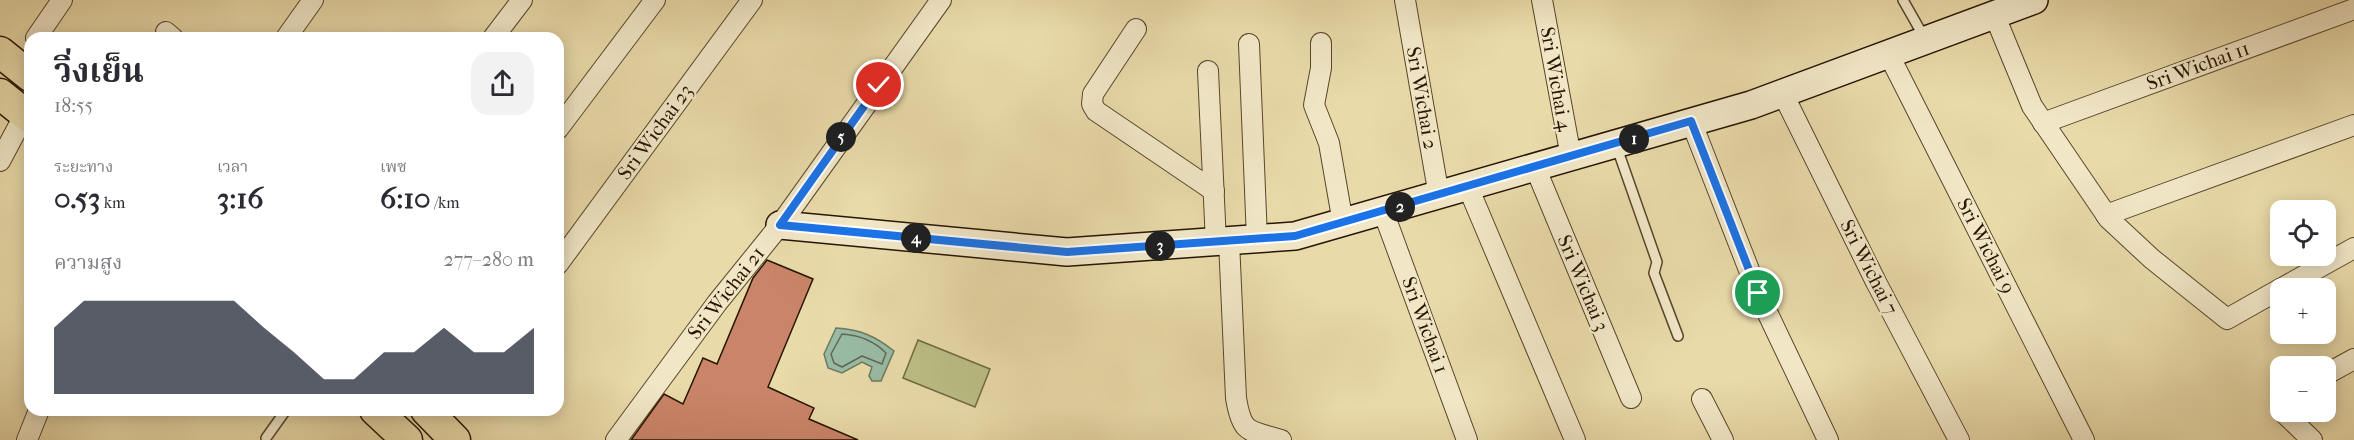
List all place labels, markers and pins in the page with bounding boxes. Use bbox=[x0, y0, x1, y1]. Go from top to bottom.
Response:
pin bbox=[853, 59, 904, 110]
pin: 5 bbox=[826, 122, 856, 152]
pin: 1 bbox=[1619, 124, 1649, 154]
pin: 2 bbox=[1385, 192, 1415, 222]
pin: 4 bbox=[901, 223, 931, 253]
pin: 3 bbox=[1145, 231, 1175, 261]
pin bbox=[1732, 267, 1783, 318]

